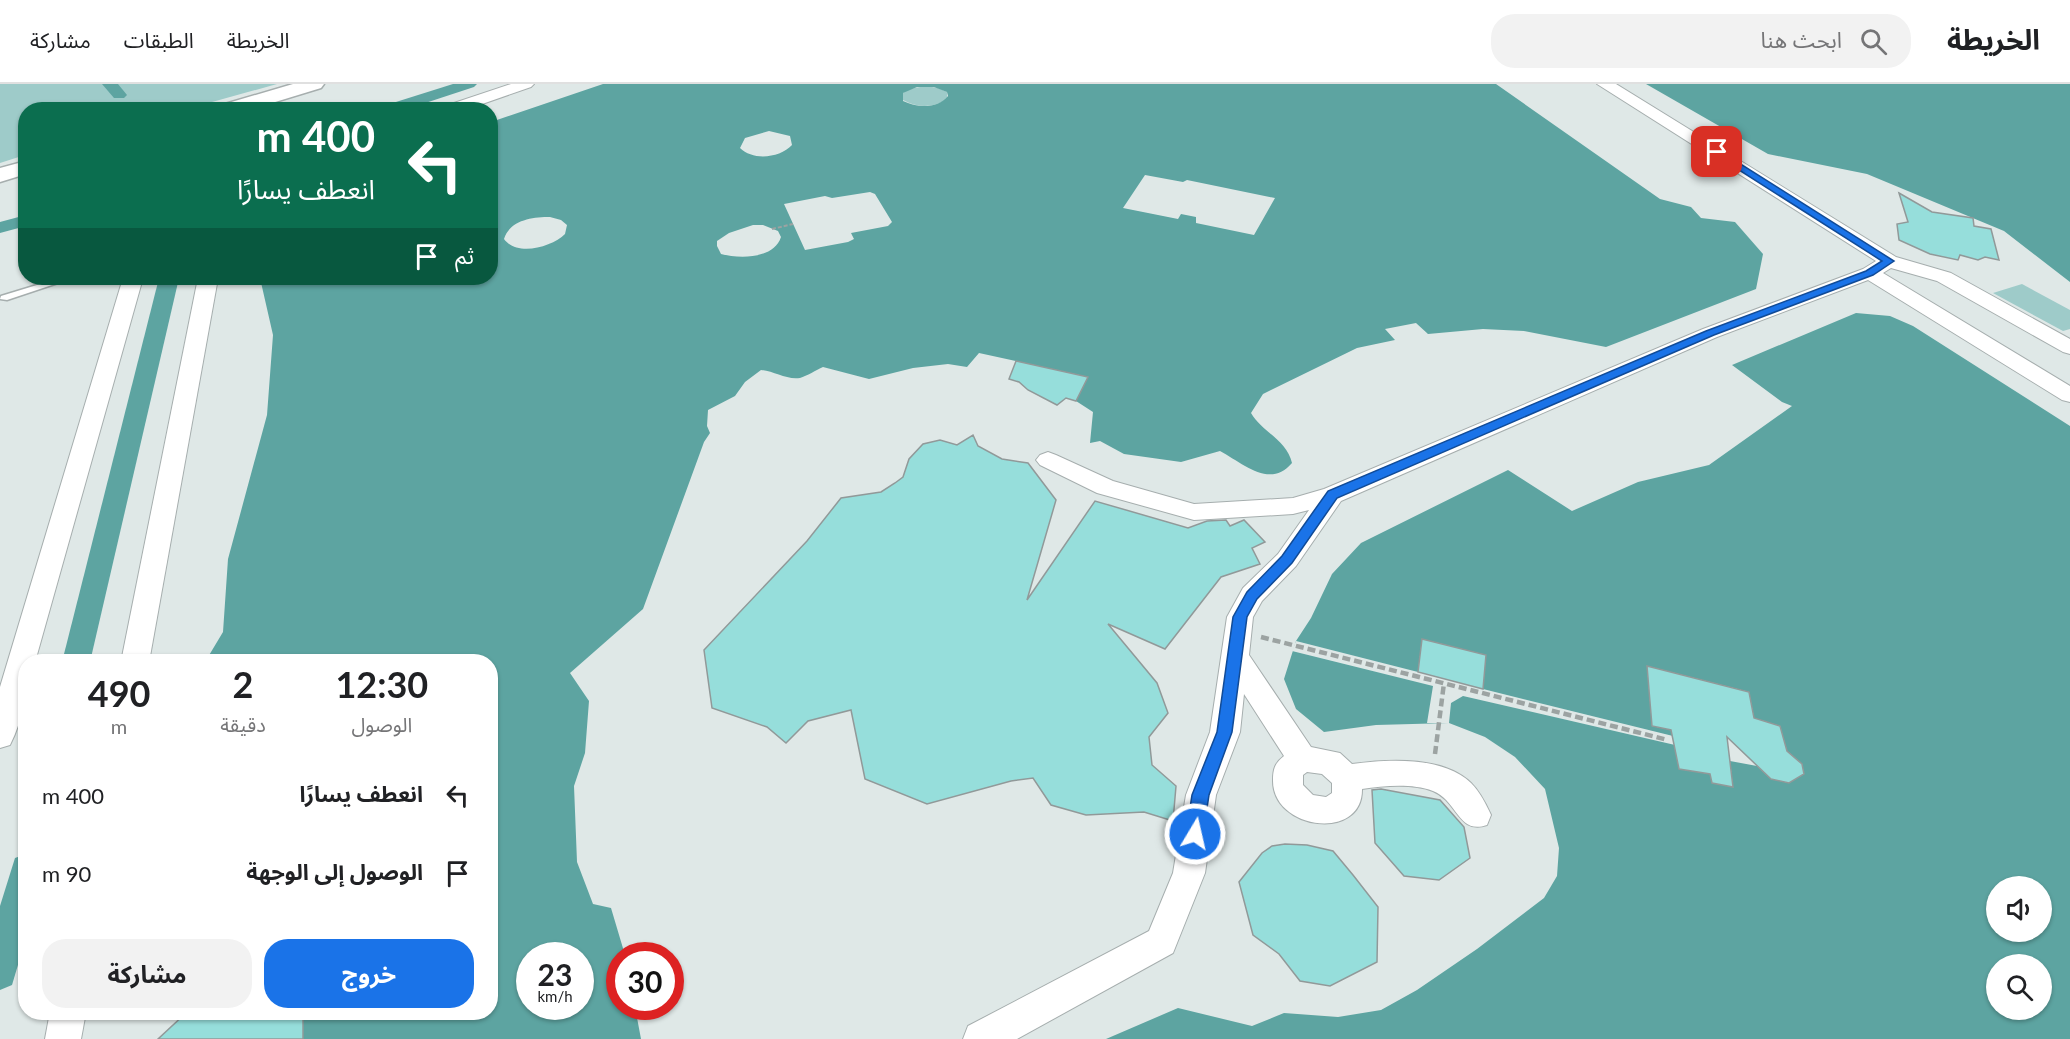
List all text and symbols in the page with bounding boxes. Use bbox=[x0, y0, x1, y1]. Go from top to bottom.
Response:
search box bbox=[1491, 14, 1911, 68]
text: الخريطة bbox=[1947, 22, 2040, 56]
icon: search bbox=[1857, 25, 1890, 58]
text: ابحث هنا bbox=[1761, 26, 1842, 53]
text: مشاركة bbox=[30, 27, 91, 52]
text: الطبقات bbox=[124, 27, 194, 52]
text: الخريطة bbox=[227, 27, 290, 52]
text: 400 m bbox=[257, 111, 375, 161]
icon: left bbox=[396, 126, 474, 204]
pin bbox=[1691, 126, 1742, 177]
icon: arrive bbox=[1700, 135, 1733, 168]
text: انعطف يسارًا bbox=[237, 172, 375, 205]
icon: arrive bbox=[410, 240, 443, 273]
text: ثم bbox=[455, 242, 474, 269]
text: 2 bbox=[232, 662, 253, 706]
text: 12:30 bbox=[335, 662, 428, 706]
text: 490 bbox=[88, 671, 150, 715]
text: دقيقة bbox=[220, 712, 266, 736]
text: الوصول bbox=[351, 712, 412, 736]
text: m bbox=[111, 714, 127, 738]
icon: left bbox=[441, 779, 474, 812]
text: انعطف يسارًا bbox=[299, 780, 423, 807]
text: 400 m bbox=[42, 782, 104, 809]
position arrow bbox=[1163, 802, 1227, 866]
icon: arrive bbox=[441, 857, 474, 890]
text: الوصول إلى الوجهة bbox=[246, 858, 423, 885]
text: 90 m bbox=[42, 860, 91, 887]
map controls bbox=[1986, 876, 2052, 1020]
button: sound bbox=[1986, 876, 2052, 942]
button: مشاركة bbox=[42, 939, 252, 1008]
button: خروج bbox=[264, 939, 474, 1008]
speed limit sign: 30 bbox=[606, 942, 684, 1020]
button: search bbox=[1986, 954, 2052, 1020]
text: 23 bbox=[538, 956, 572, 992]
text: km/h bbox=[537, 987, 573, 1005]

